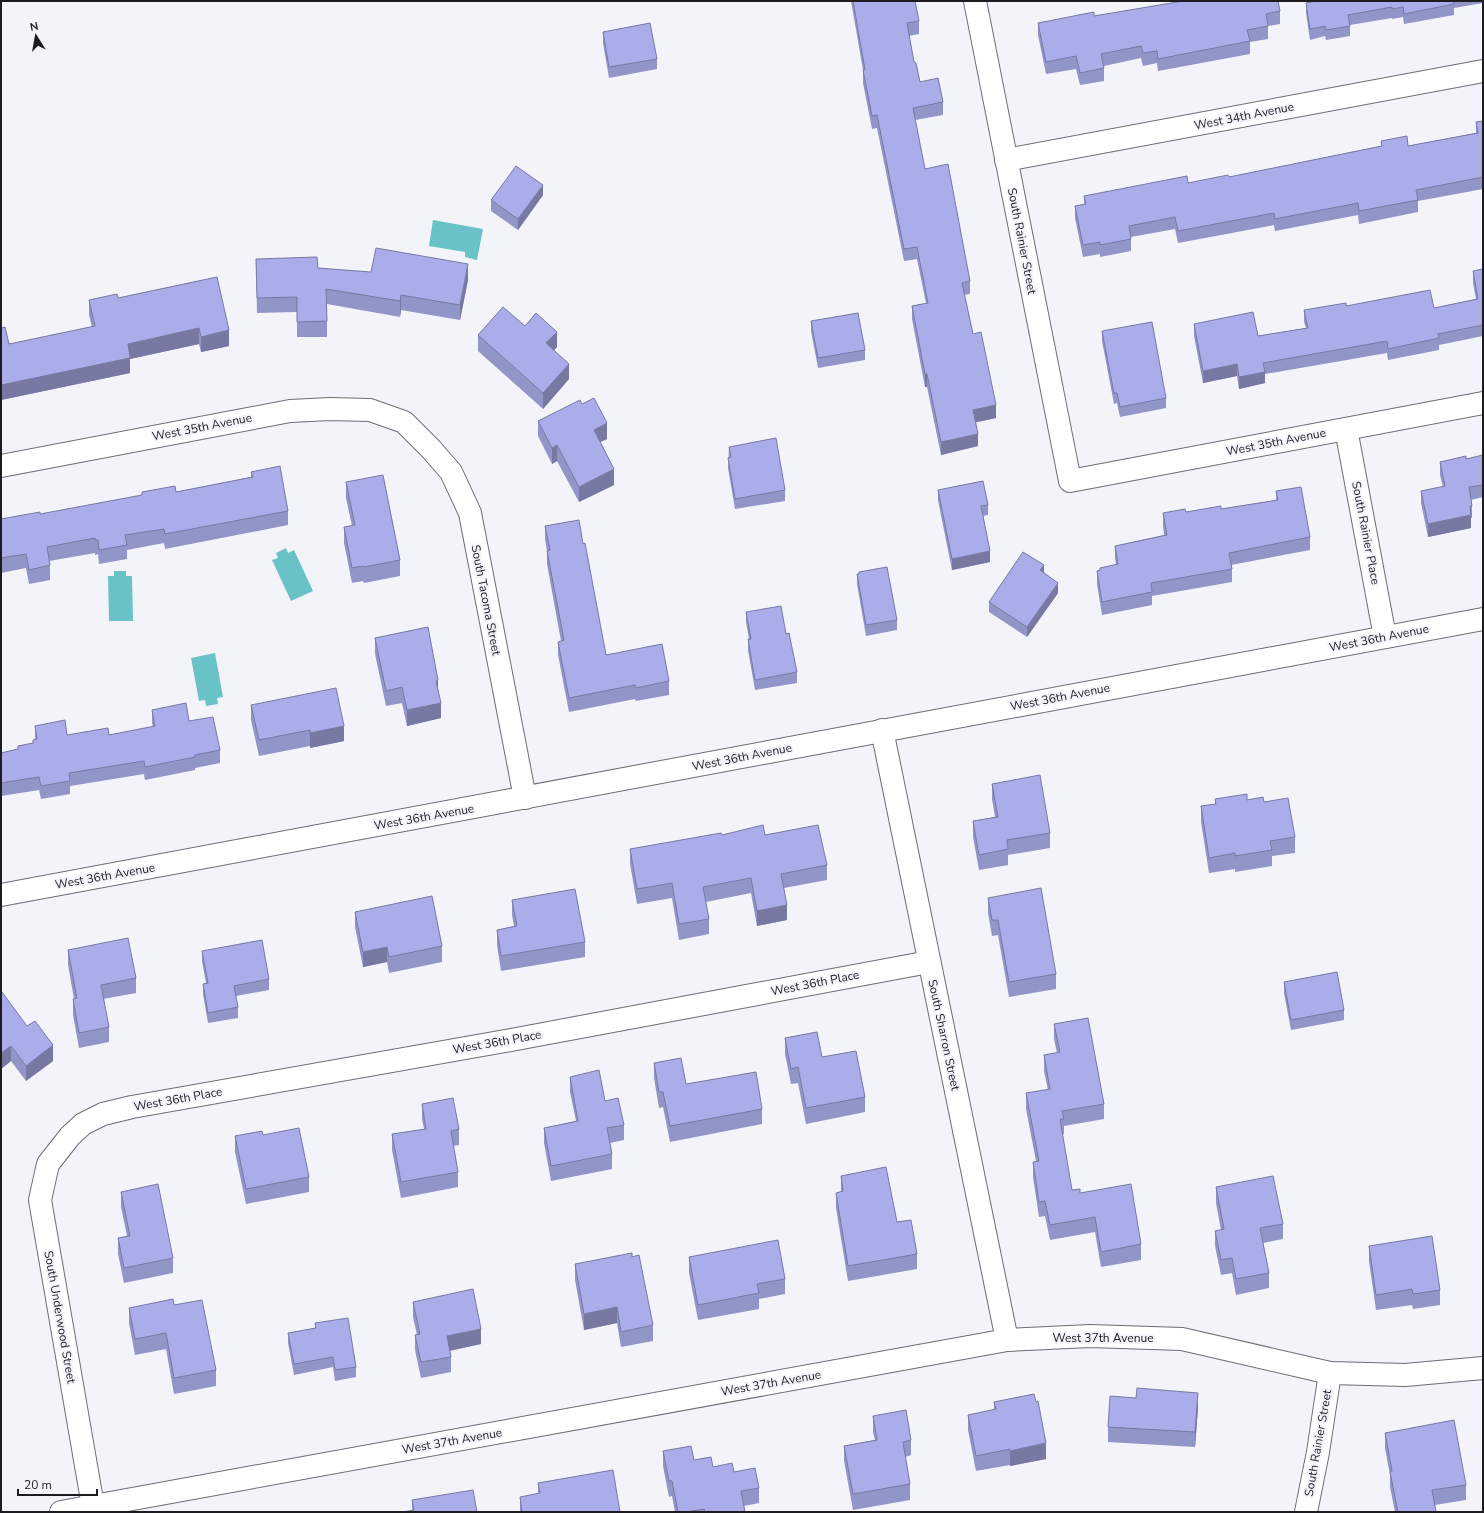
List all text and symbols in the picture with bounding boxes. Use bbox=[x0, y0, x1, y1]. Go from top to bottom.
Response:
north arrow bbox=[16, 16, 56, 56]
text: N bbox=[29, 19, 40, 35]
street label: West 34th Avenue bbox=[1193, 98, 1295, 134]
street label: South Rainier Street bbox=[1004, 186, 1040, 296]
street label: West 35th Avenue bbox=[151, 409, 253, 445]
street label: West 35th Avenue bbox=[1225, 424, 1327, 460]
street label: South Rainier Place bbox=[1348, 480, 1384, 586]
street label: South Tacoma Street bbox=[467, 543, 505, 657]
street label: West 36th Avenue bbox=[1328, 620, 1430, 656]
street label: West 36th Avenue bbox=[1009, 679, 1111, 715]
street label: West 36th Avenue bbox=[691, 739, 793, 775]
street label: West 36th Avenue bbox=[373, 800, 475, 834]
street label: West 36th Avenue bbox=[54, 859, 156, 893]
street label: West 36th Place bbox=[769, 967, 861, 999]
street label: South Sharron Street bbox=[924, 978, 964, 1093]
street label: West 36th Place bbox=[451, 1026, 543, 1058]
street label: West 36th Place bbox=[132, 1083, 224, 1115]
street label: South Underwood Street bbox=[40, 1249, 80, 1385]
street label: West 37th Avenue bbox=[1052, 1330, 1154, 1346]
street label: West 37th Avenue bbox=[720, 1366, 822, 1400]
street label: South Rainier Street bbox=[1301, 1388, 1335, 1498]
street label: West 37th Avenue bbox=[401, 1424, 503, 1458]
scale bar bbox=[18, 1471, 97, 1497]
text: 20 m bbox=[24, 1477, 52, 1493]

